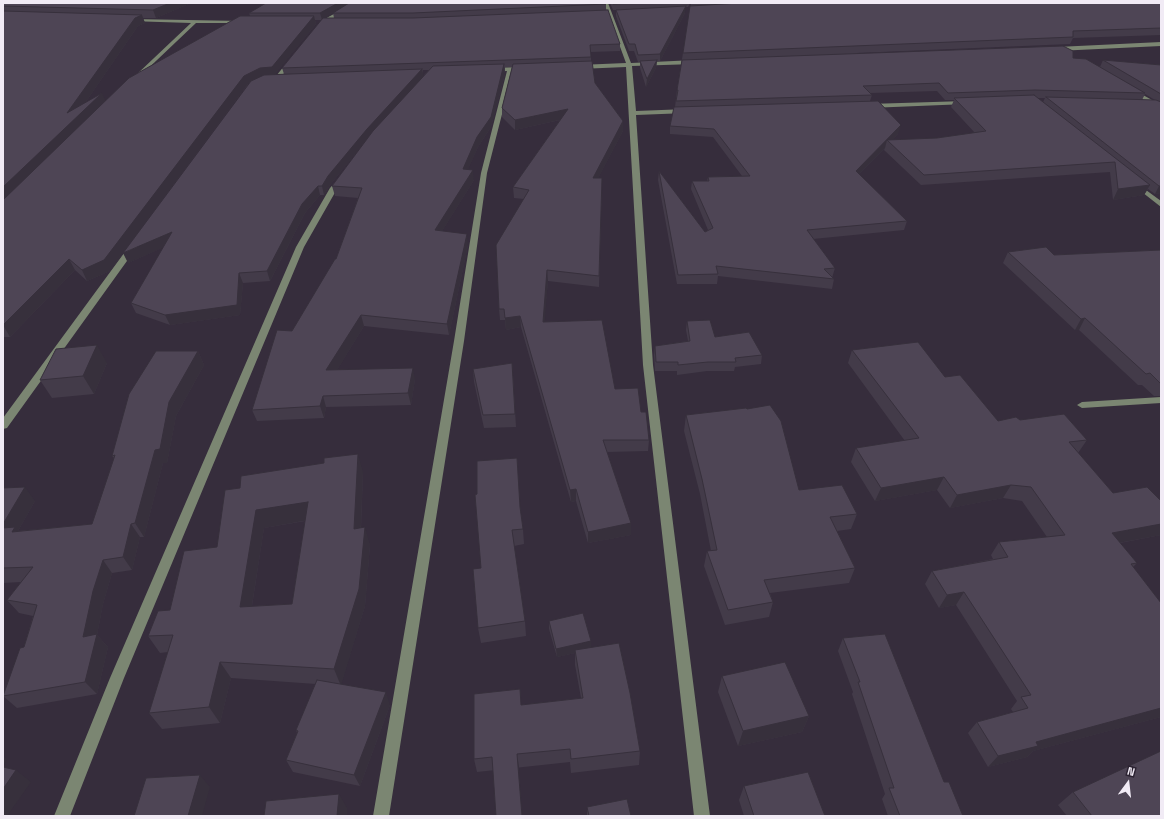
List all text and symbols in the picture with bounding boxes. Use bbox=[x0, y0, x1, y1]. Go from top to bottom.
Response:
north arrow bbox=[1108, 763, 1148, 803]
text: N bbox=[1126, 764, 1136, 779]

